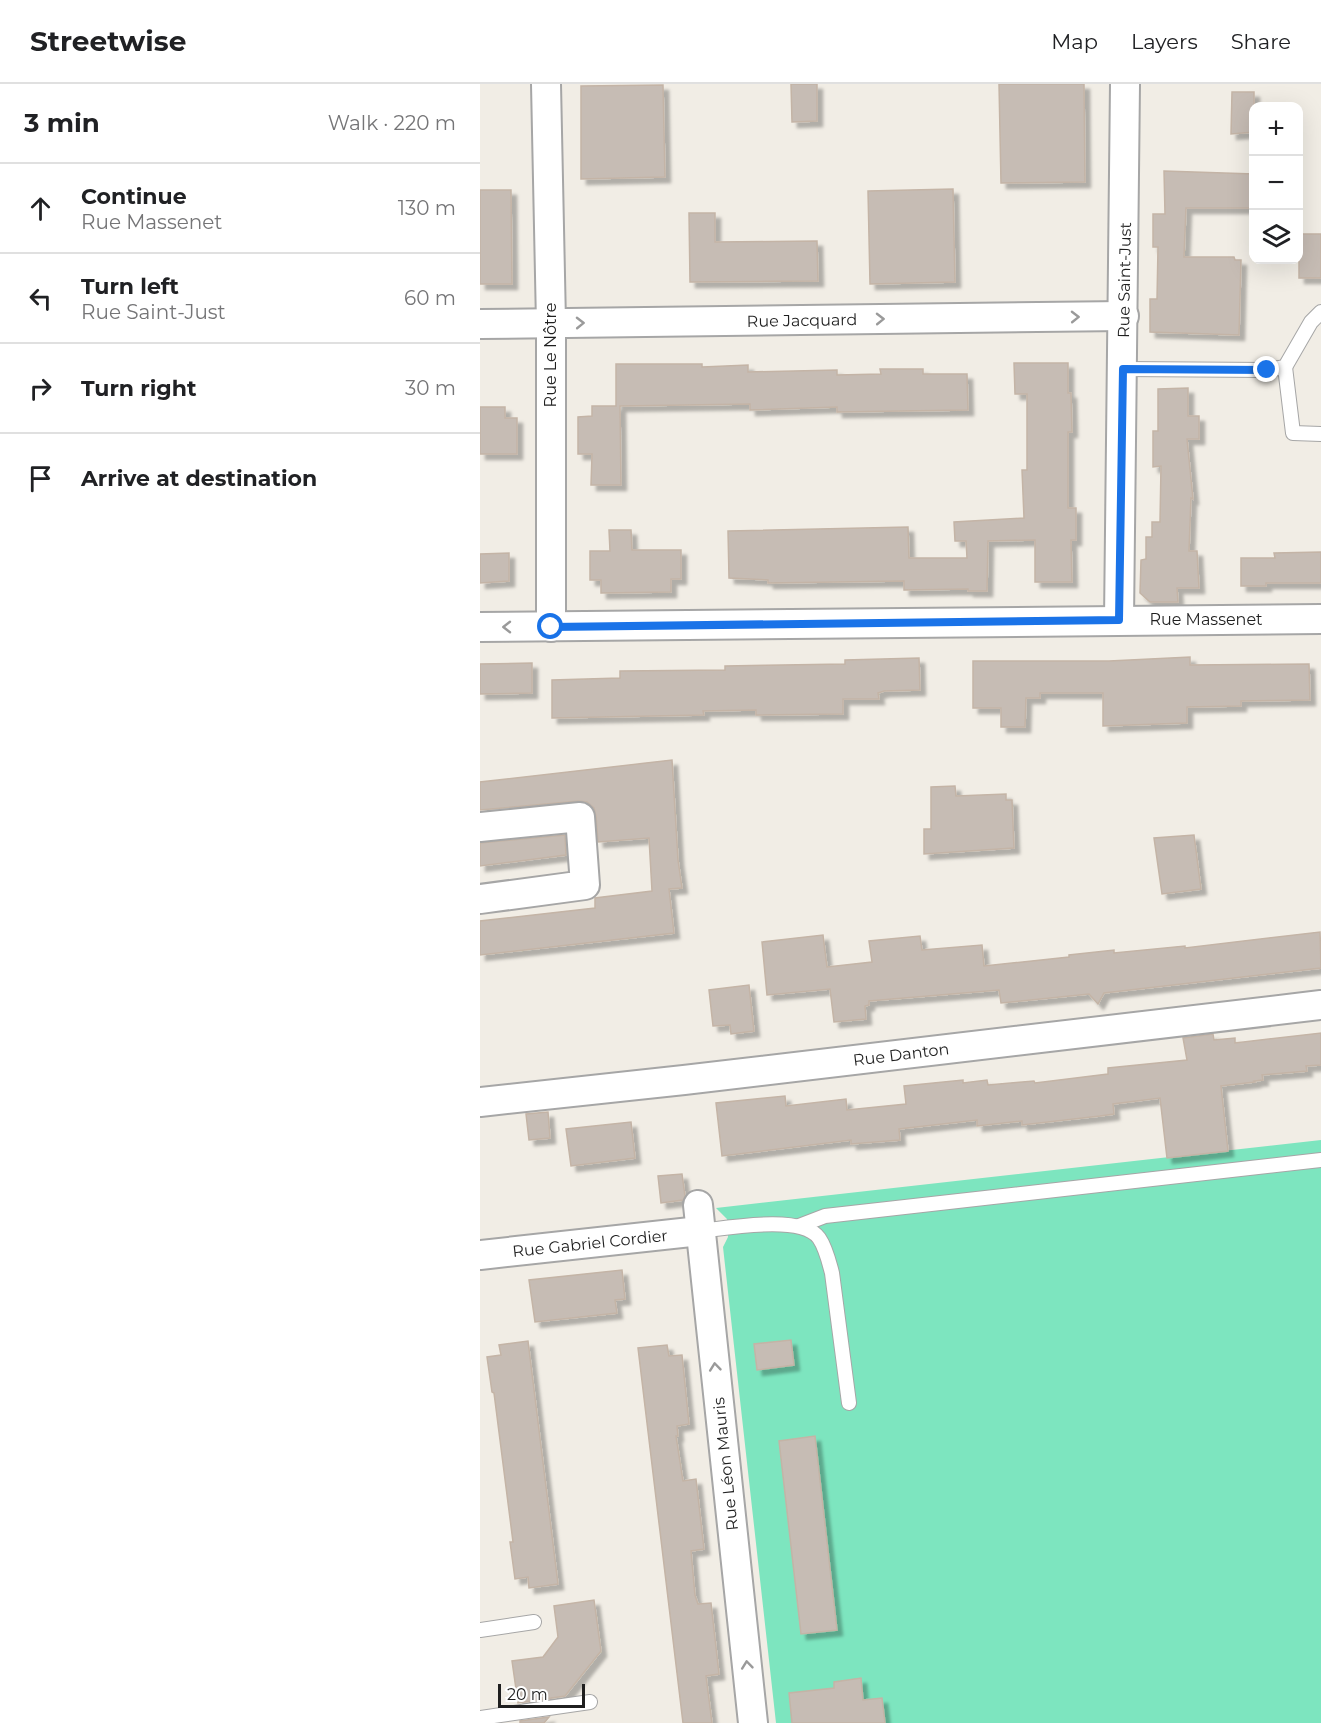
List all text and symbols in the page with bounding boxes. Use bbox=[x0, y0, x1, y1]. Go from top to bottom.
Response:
text: Streetwise bbox=[30, 24, 186, 58]
text: Map bbox=[1051, 29, 1098, 54]
text: Layers bbox=[1131, 29, 1198, 54]
text: Share bbox=[1231, 29, 1291, 54]
map controls bbox=[1249, 102, 1303, 264]
button: + bbox=[1249, 102, 1303, 156]
text: 3 min bbox=[24, 107, 100, 139]
text: Walk · 220 m bbox=[328, 111, 456, 135]
button: − bbox=[1249, 156, 1303, 210]
text: Continue bbox=[81, 183, 187, 210]
icon: ahead bbox=[24, 192, 57, 225]
text: 130 m bbox=[398, 196, 456, 220]
text: Rue Massenet bbox=[81, 210, 222, 234]
button: layers bbox=[1249, 210, 1303, 264]
street label: Rue Saint-Just bbox=[1114, 221, 1135, 338]
text: Turn left bbox=[81, 273, 179, 300]
icon: left bbox=[24, 282, 57, 315]
text: 60 m bbox=[404, 286, 456, 310]
text: Rue Saint-Just bbox=[81, 300, 226, 324]
street label: Rue Le Nôtre bbox=[541, 303, 560, 407]
street label: Rue Jacquard bbox=[747, 310, 857, 331]
one-way arrow bbox=[1071, 311, 1080, 323]
one-way arrow bbox=[876, 313, 885, 325]
one-way arrow bbox=[576, 317, 585, 329]
route end bbox=[1253, 356, 1279, 382]
icon: right bbox=[24, 372, 57, 405]
text: Turn right bbox=[81, 375, 196, 402]
text: 30 m bbox=[405, 376, 456, 400]
icon: arrive bbox=[24, 462, 57, 495]
text: Arrive at destination bbox=[81, 465, 317, 492]
street label: Rue Massenet bbox=[1149, 610, 1263, 629]
route start bbox=[537, 613, 563, 639]
one-way arrow bbox=[502, 621, 511, 633]
street label: Rue Danton bbox=[852, 1039, 950, 1070]
street label: Rue Gabriel Cordier bbox=[511, 1226, 669, 1261]
one-way arrow bbox=[709, 1362, 722, 1371]
street label: Rue Léon Mauris bbox=[709, 1396, 742, 1532]
one-way arrow bbox=[741, 1660, 754, 1669]
scale bar bbox=[498, 1681, 585, 1708]
text: 20 m bbox=[507, 1685, 548, 1704]

